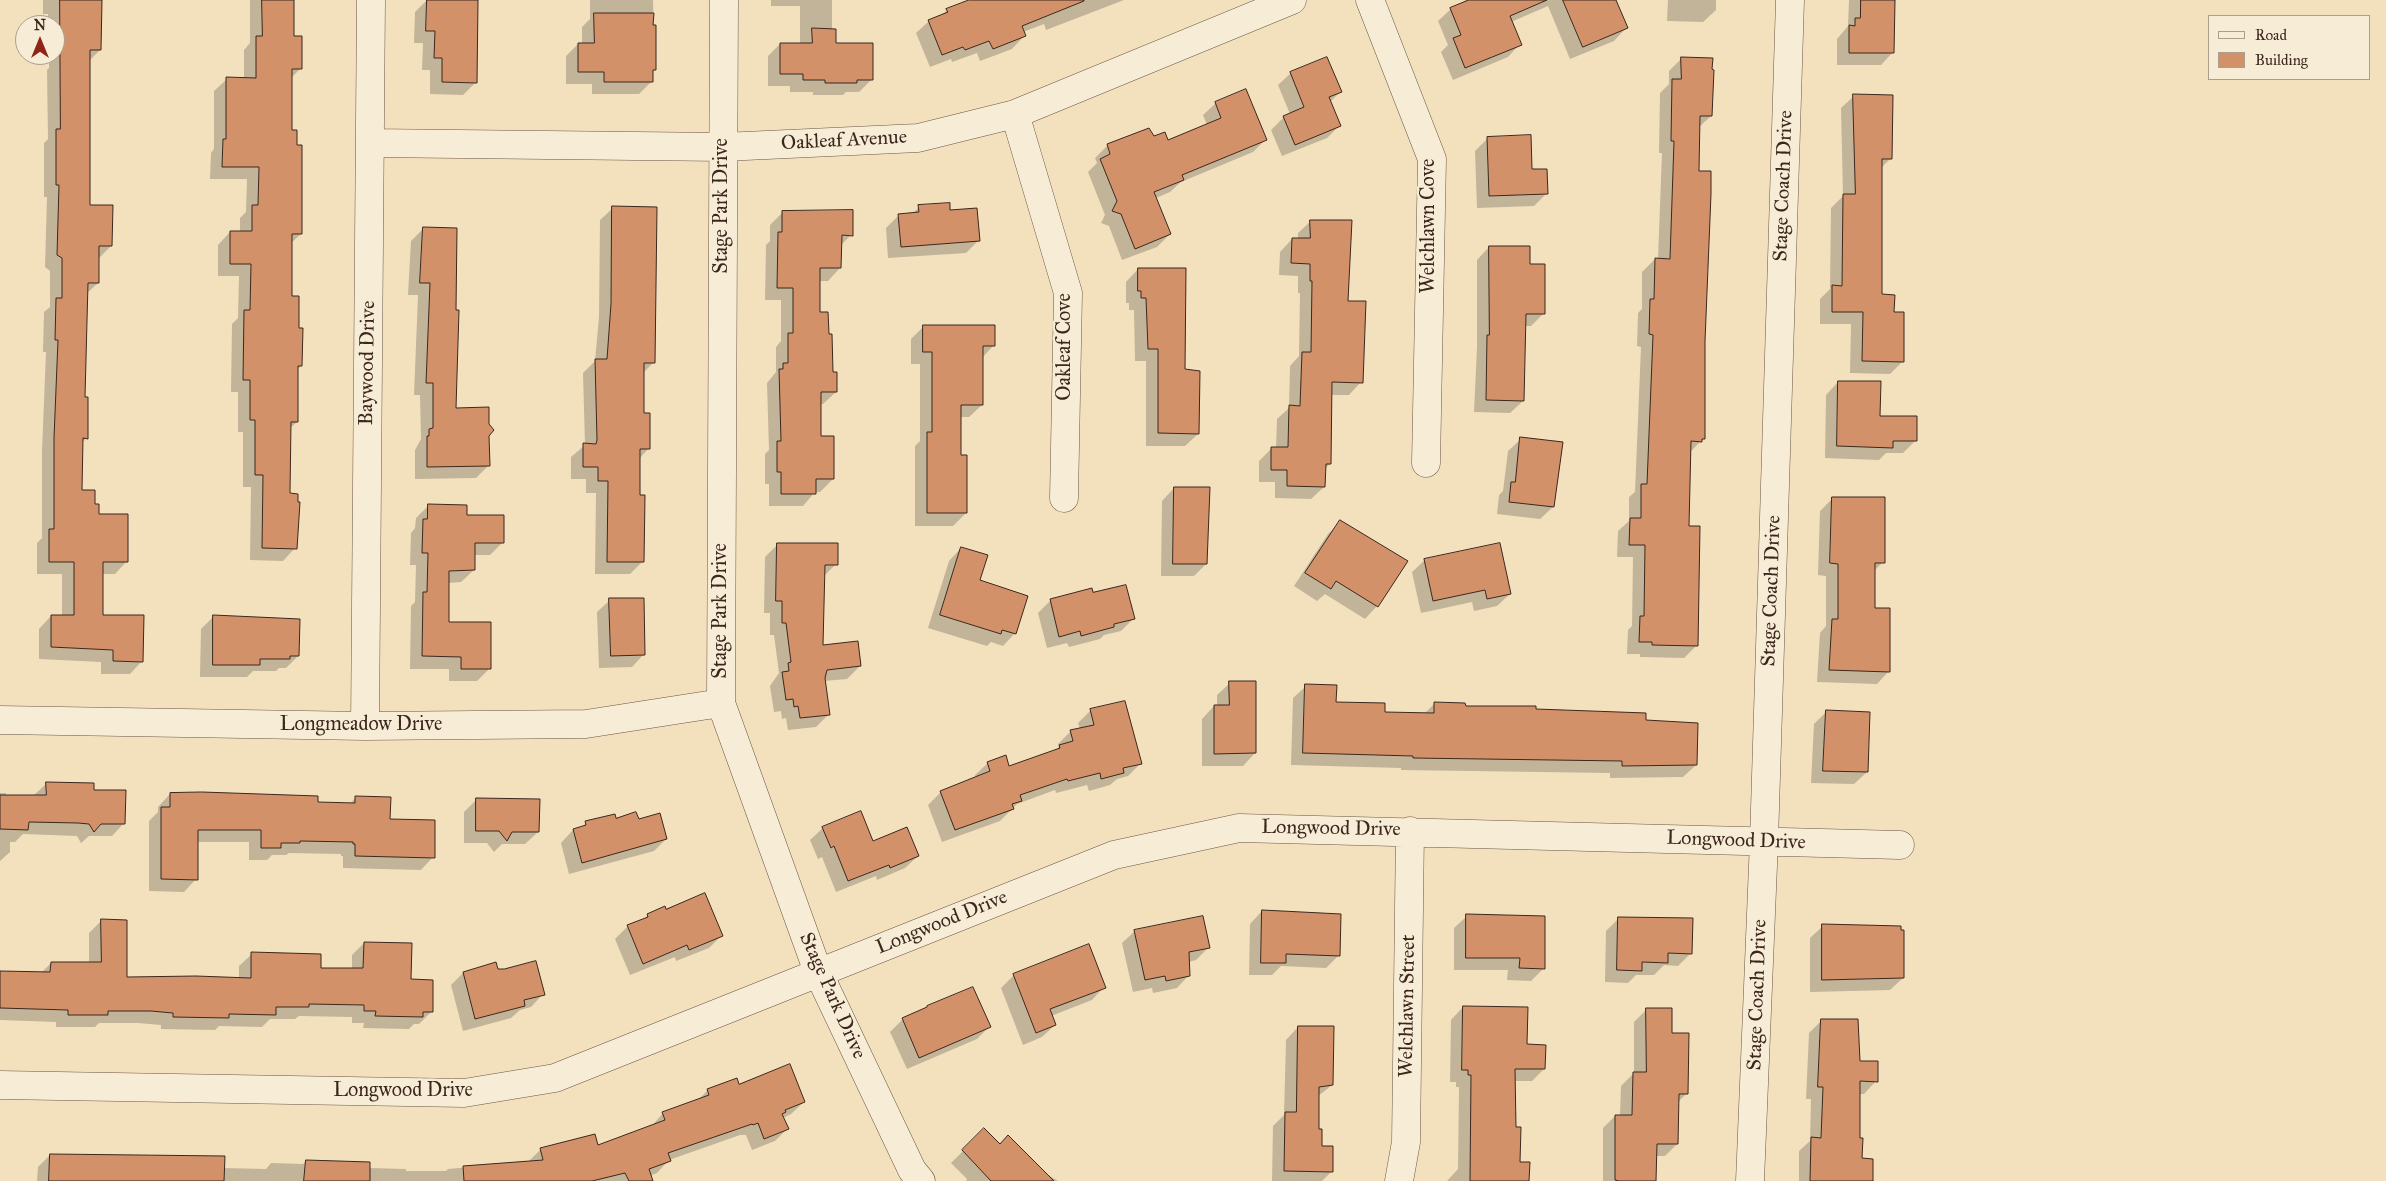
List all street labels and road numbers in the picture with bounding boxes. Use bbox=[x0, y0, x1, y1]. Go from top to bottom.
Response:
street label: Stage Coach Drive bbox=[1769, 110, 1799, 262]
street label: Oakleaf Avenue bbox=[780, 126, 908, 156]
street label: Stage Park Drive bbox=[710, 138, 734, 274]
street label: Welchlawn Cove bbox=[1417, 159, 1441, 293]
street label: Oakleaf Cove bbox=[1053, 293, 1077, 401]
street label: Baywood Drive bbox=[355, 300, 381, 426]
street label: Stage Coach Drive bbox=[1757, 515, 1787, 667]
street label: Stage Park Drive bbox=[709, 543, 733, 679]
street label: Longmeadow Drive bbox=[280, 713, 442, 737]
street label: Longwood Drive bbox=[1261, 816, 1401, 842]
street label: Longwood Drive bbox=[1666, 827, 1806, 855]
street label: Longwood Drive bbox=[873, 886, 1011, 960]
street label: Stage Coach Drive bbox=[1743, 919, 1773, 1071]
street label: Stage Park Drive bbox=[793, 929, 871, 1063]
street label: Welchlawn Street bbox=[1395, 934, 1421, 1078]
street label: Longwood Drive bbox=[333, 1079, 473, 1103]

